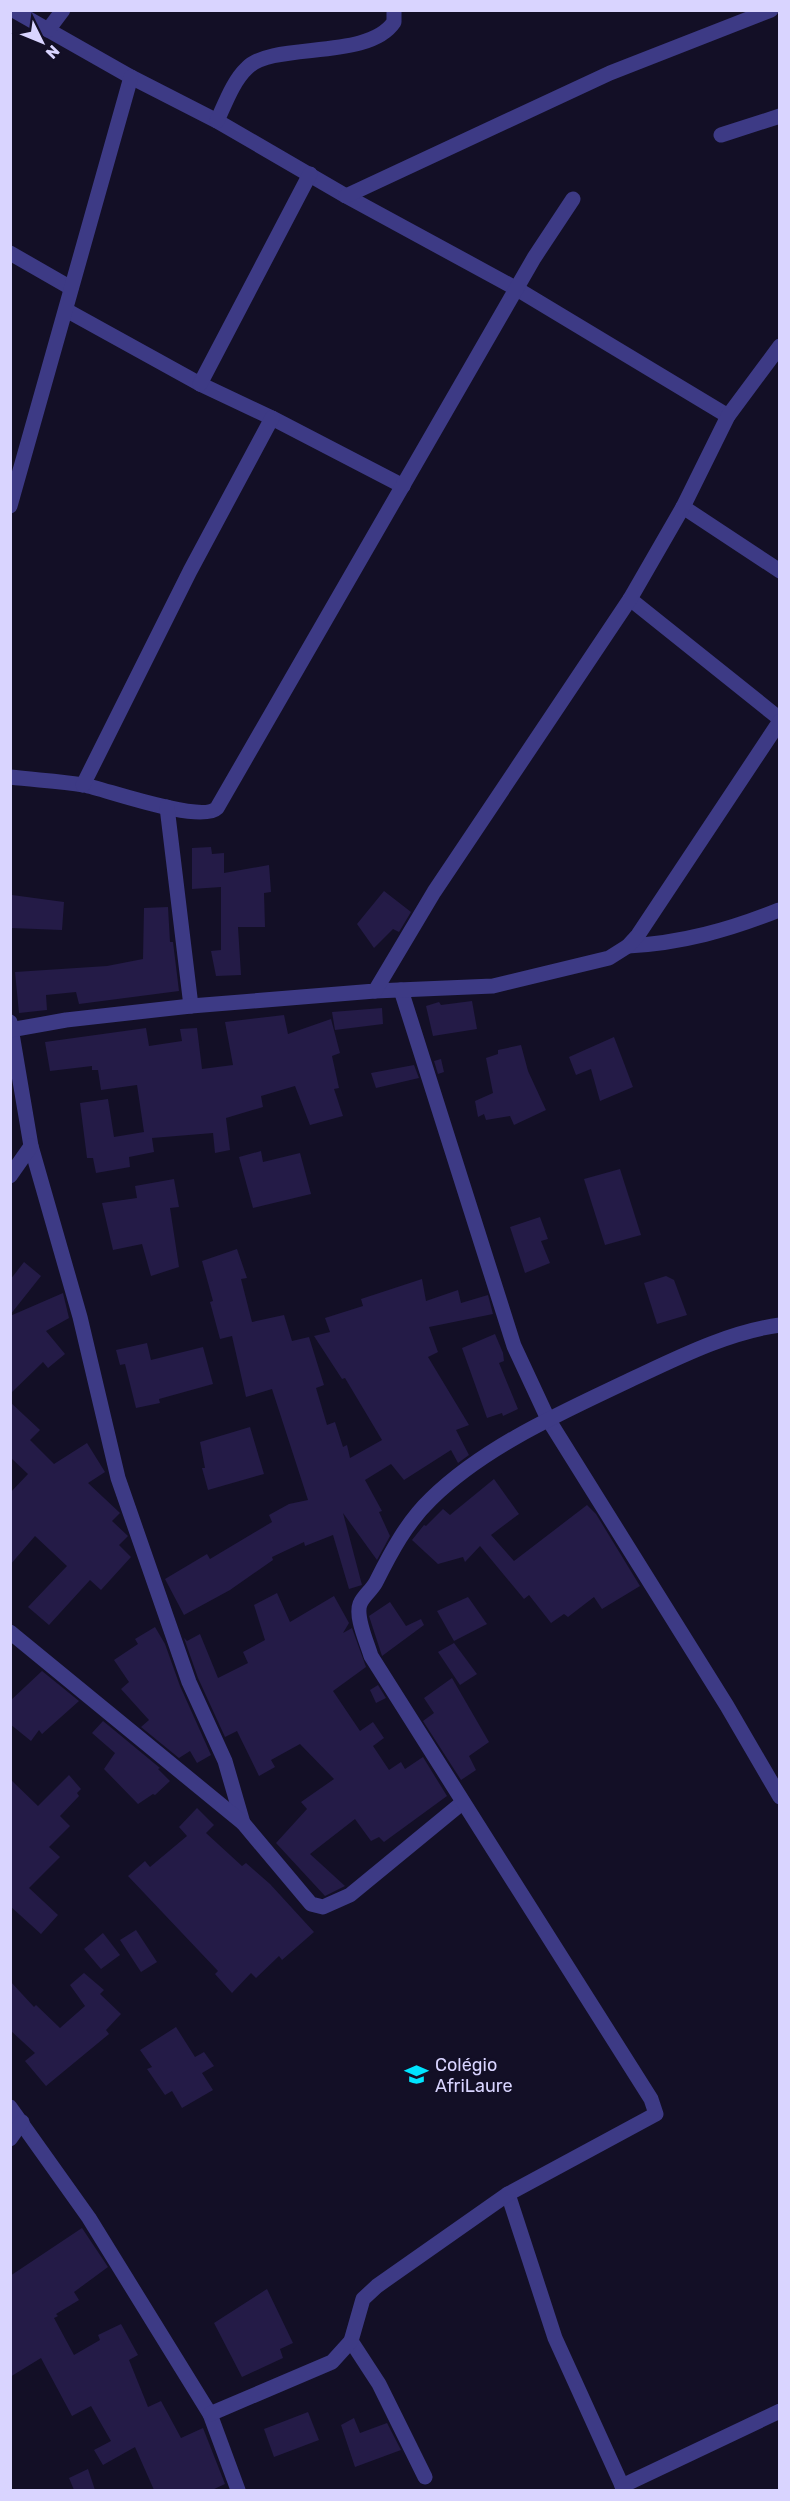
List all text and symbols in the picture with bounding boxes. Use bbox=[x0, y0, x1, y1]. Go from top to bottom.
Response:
north arrow bbox=[12, 12, 72, 72]
text: N bbox=[42, 41, 63, 63]
place label: Colégio AfriLaure bbox=[435, 2054, 512, 2097]
school or university icon: Colégio AfriLaure bbox=[404, 2062, 430, 2088]

